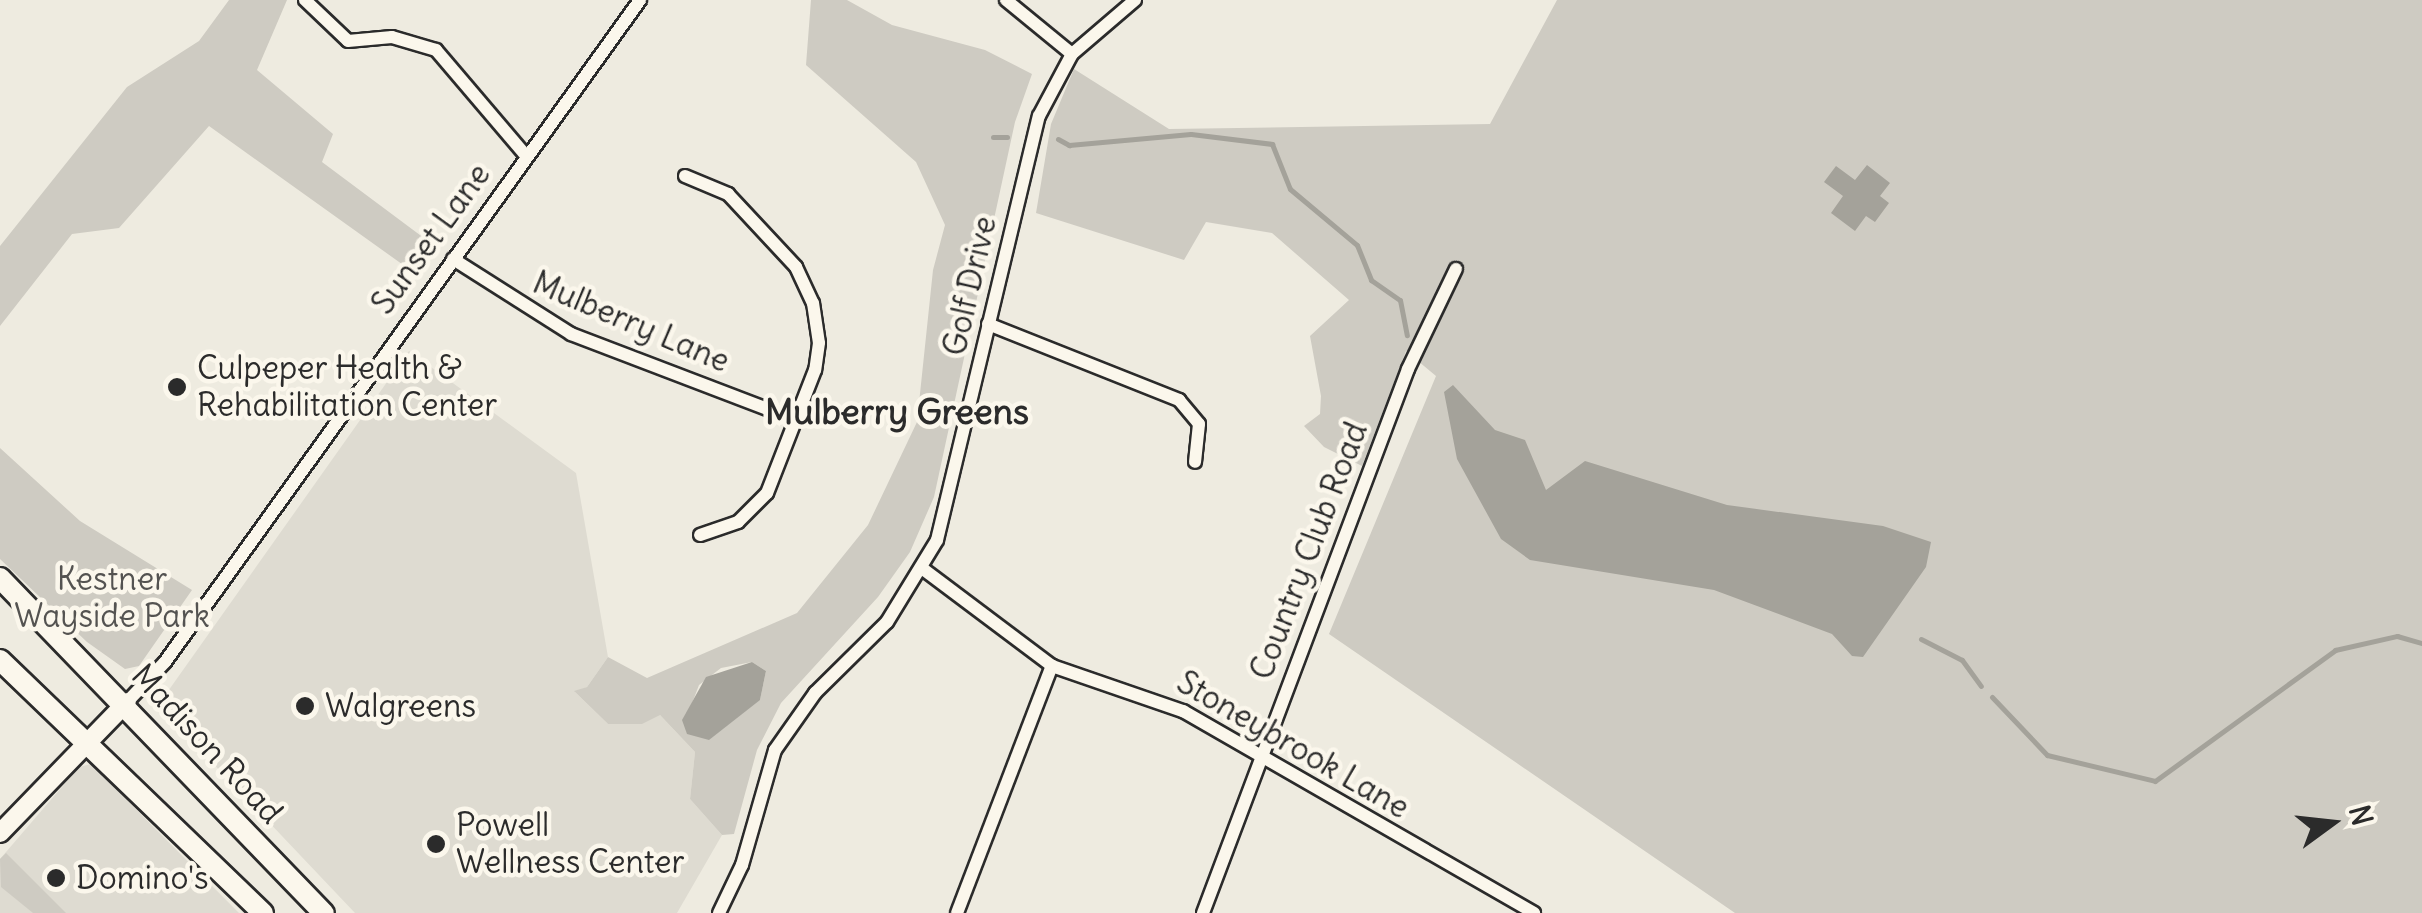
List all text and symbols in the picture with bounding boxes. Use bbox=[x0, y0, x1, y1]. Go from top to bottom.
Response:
street label: Sunset Lane bbox=[364, 156, 498, 322]
street label: Golf Drive bbox=[935, 212, 1005, 360]
street label: Mulberry Lane bbox=[527, 263, 735, 381]
place label: Culpeper Health & Rehabilitation Center bbox=[197, 350, 497, 425]
marker: Culpeper Health & Rehabilitation Center bbox=[166, 376, 188, 398]
district label: Mulberry Greens bbox=[765, 390, 1029, 432]
street label: Country Club Road bbox=[1242, 417, 1376, 685]
park label: Kestner Wayside Park bbox=[14, 561, 210, 636]
street label: Madison Road bbox=[124, 656, 290, 832]
street label: Stoneybrook Lane bbox=[1170, 663, 1416, 827]
place label: Walgreens bbox=[325, 687, 476, 725]
marker: Walgreens bbox=[294, 695, 316, 717]
north arrow bbox=[2282, 773, 2382, 873]
text: N bbox=[2341, 801, 2381, 829]
place label: Powell Wellness Center bbox=[456, 807, 684, 882]
marker: Powell Wellness Center bbox=[425, 833, 447, 855]
place label: Domino's bbox=[76, 859, 209, 897]
marker: Domino's bbox=[45, 867, 67, 889]

